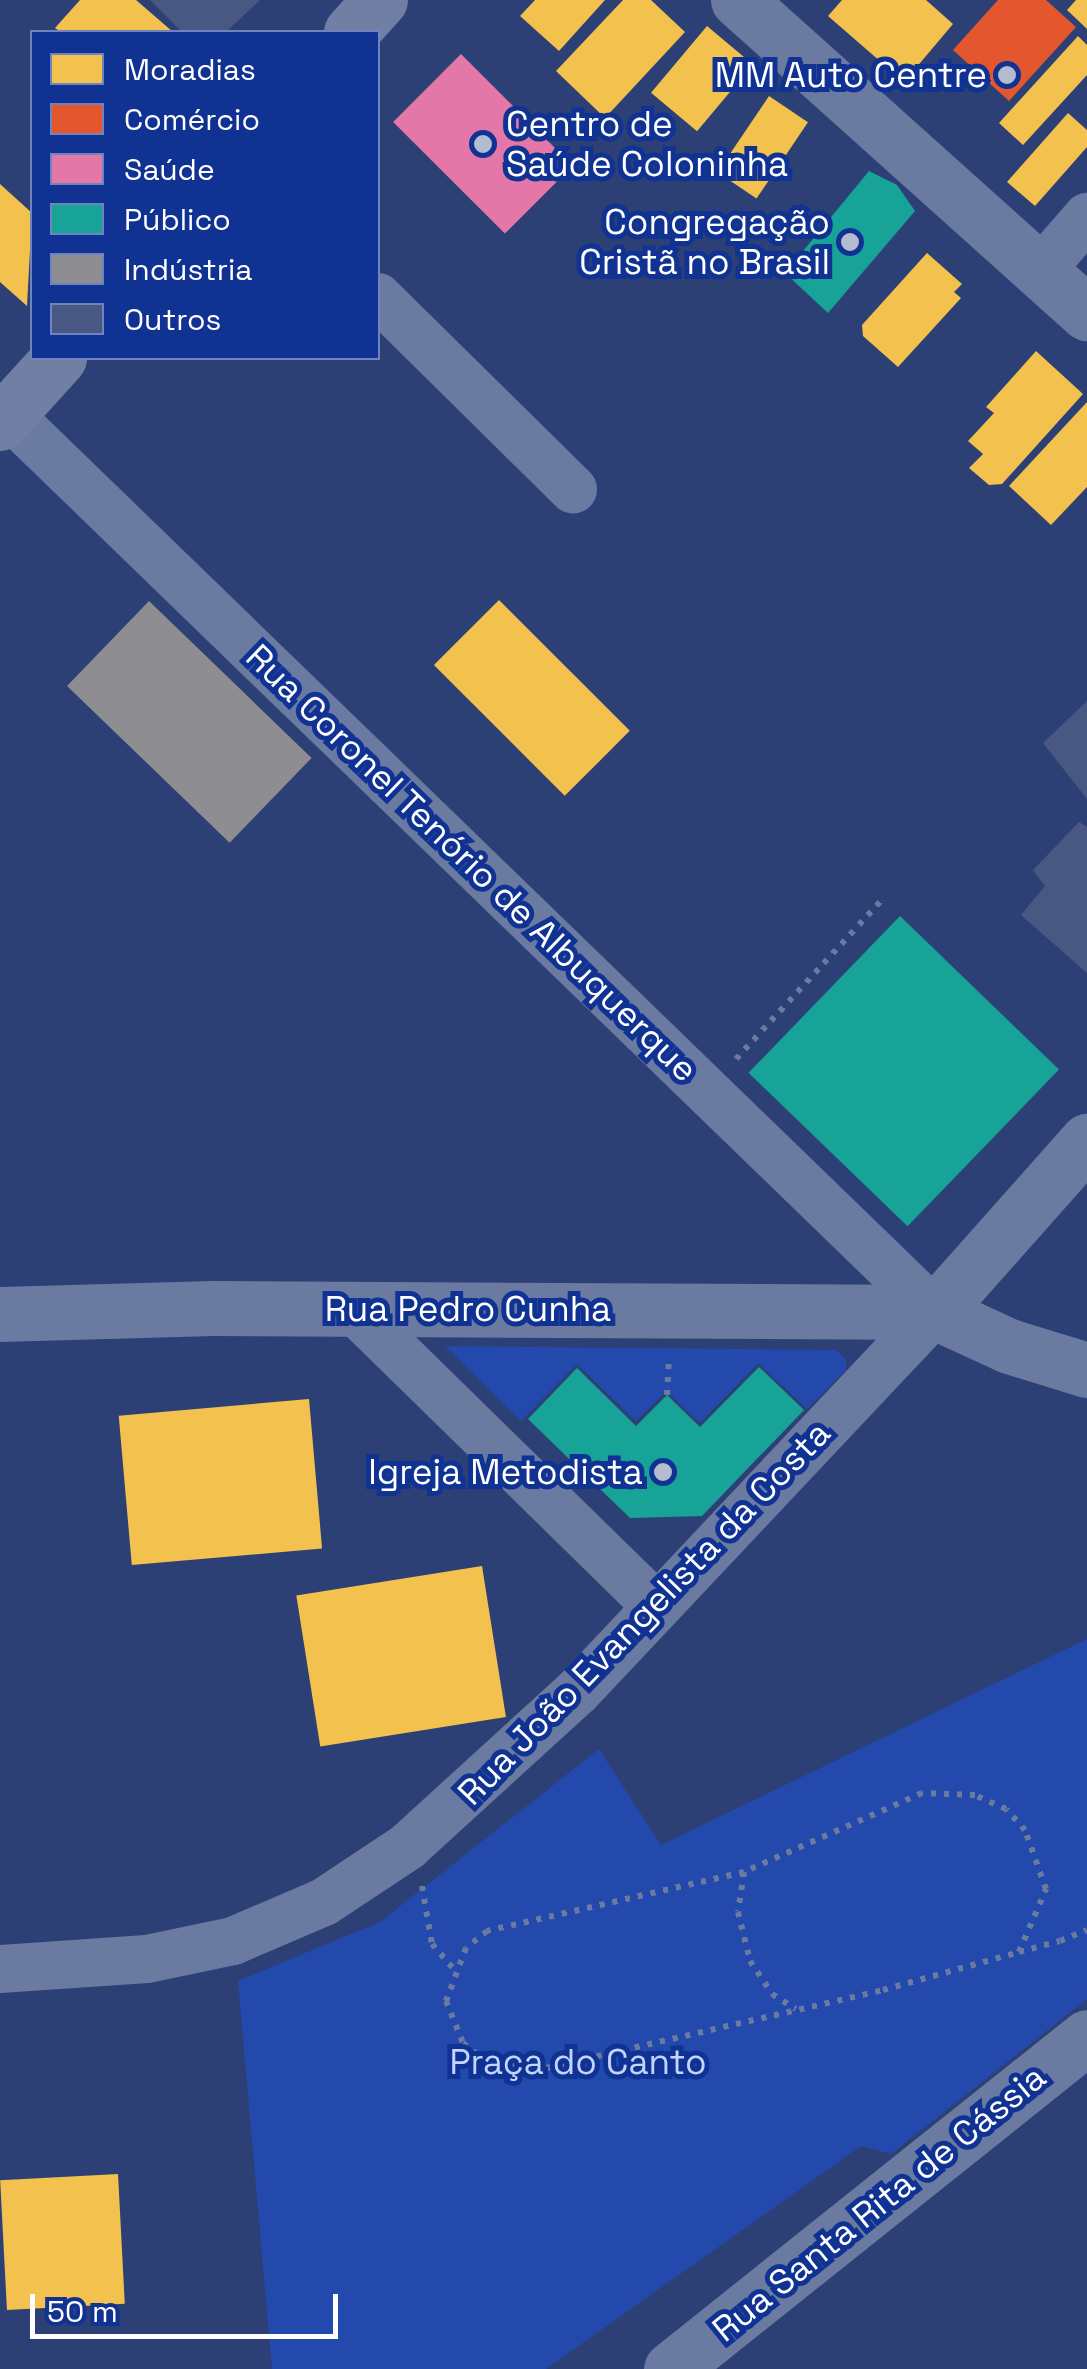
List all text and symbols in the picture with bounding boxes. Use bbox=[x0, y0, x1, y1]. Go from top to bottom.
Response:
legend bbox=[30, 30, 380, 360]
text: Moradias bbox=[124, 50, 256, 89]
place label: MM Auto Centre bbox=[714, 54, 987, 96]
marker: MM Auto Centre bbox=[996, 64, 1018, 86]
text: Comércio bbox=[124, 100, 260, 139]
place label: Centro de Saúde Coloninha bbox=[506, 103, 788, 185]
marker: Centro de Saúde Coloninha bbox=[470, 131, 496, 157]
text: Saúde bbox=[124, 150, 215, 189]
text: Público bbox=[124, 200, 231, 239]
place label: Congregação Cristã no Brasil bbox=[579, 201, 830, 283]
marker: Congregação Cristã no Brasil bbox=[839, 231, 861, 253]
text: Indústria bbox=[124, 250, 253, 289]
text: Outros bbox=[124, 300, 221, 339]
street label: Rua Coronel Tenório de Albuquerque bbox=[237, 635, 707, 1091]
street label: Rua Pedro Cunha bbox=[325, 1288, 611, 1330]
street label: Rua João Evangelista da Costa bbox=[449, 1412, 839, 1814]
place label: Igreja Metodista bbox=[368, 1451, 643, 1493]
marker: Igreja Metodista bbox=[652, 1461, 674, 1483]
park label: Praça do Canto bbox=[449, 2041, 707, 2083]
street label: Rua Santa Rita de Cássia bbox=[704, 2056, 1054, 2350]
scale bar bbox=[35, 2274, 342, 2336]
text: 50 m bbox=[47, 2292, 118, 2331]

